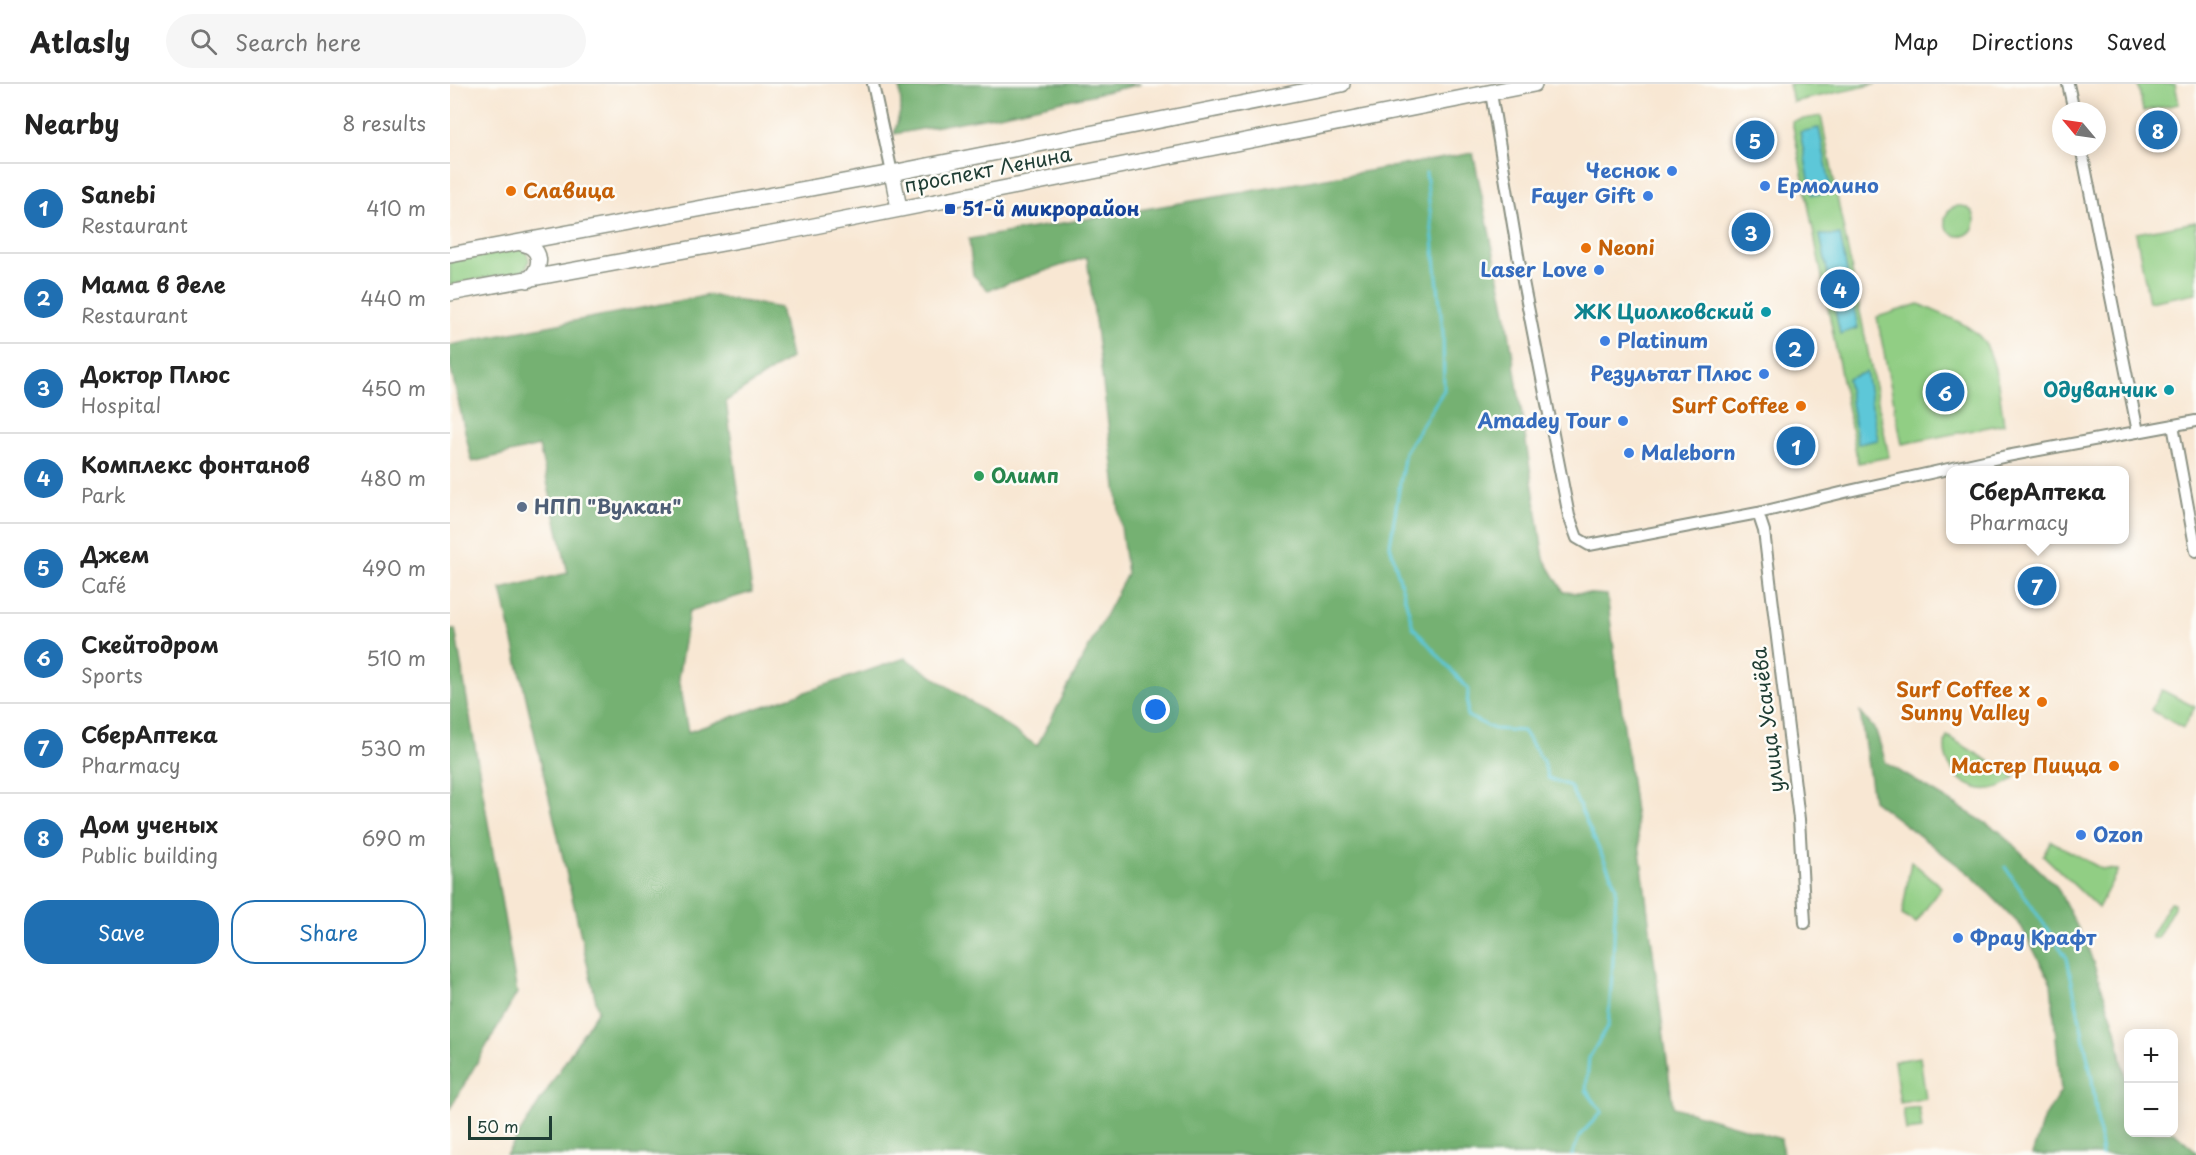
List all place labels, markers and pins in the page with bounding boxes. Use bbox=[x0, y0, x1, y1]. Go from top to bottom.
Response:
pin: 8 bbox=[2138, 108, 2178, 152]
pin: 5 bbox=[1736, 118, 1774, 162]
place label: Чеснок bbox=[1586, 155, 1660, 185]
marker: Чеснок bbox=[1665, 164, 1679, 178]
place label: Ермолино bbox=[1777, 170, 1879, 200]
place label: Славица bbox=[523, 175, 615, 205]
marker: Ермолино bbox=[1758, 179, 1772, 193]
place label: Fayer Gift bbox=[1531, 180, 1636, 210]
marker: Славица bbox=[504, 184, 518, 198]
marker: Fayer Gift bbox=[1641, 189, 1655, 203]
place label: 51-й микрорайон bbox=[962, 193, 1140, 223]
marker: 51-й микрорайон bbox=[943, 202, 957, 216]
pin: 3 bbox=[1732, 210, 1770, 254]
place label: Neoni bbox=[1598, 232, 1655, 262]
marker: Neoni bbox=[1579, 241, 1593, 255]
place label: Laser Love bbox=[1480, 254, 1587, 284]
marker: Laser Love bbox=[1592, 263, 1606, 277]
pin: 4 bbox=[1820, 266, 1860, 312]
place label: ЖК Циолковский bbox=[1574, 296, 1754, 326]
marker: ЖК Циолковский bbox=[1759, 305, 1773, 319]
place label: Platinum bbox=[1617, 325, 1708, 355]
pin: 2 bbox=[1776, 326, 1814, 370]
marker: Platinum bbox=[1598, 334, 1612, 348]
place label: Результат Плюс bbox=[1590, 358, 1752, 388]
marker: Результат Плюс bbox=[1757, 367, 1771, 381]
pin: 6 bbox=[1926, 370, 1964, 414]
place label: Одуванчик bbox=[2043, 374, 2157, 404]
marker: Одуванчик bbox=[2162, 383, 2176, 397]
place label: Surf Coffee bbox=[1672, 390, 1789, 420]
marker: Surf Coffee bbox=[1794, 399, 1808, 413]
place label: Amadey Tour bbox=[1477, 405, 1612, 435]
marker: Amadey Tour bbox=[1616, 414, 1630, 428]
pin: 1 bbox=[1776, 424, 1816, 469]
place label: Maleborn bbox=[1641, 437, 1736, 467]
marker: Maleborn bbox=[1622, 446, 1636, 460]
place label: Олимп bbox=[991, 460, 1059, 490]
marker: Олимп bbox=[972, 469, 986, 483]
place label: НПП "Вулкан" bbox=[534, 491, 681, 521]
marker: НПП "Вулкан" bbox=[515, 500, 529, 514]
pin: 7 bbox=[2018, 564, 2056, 608]
place label: Surf Coffee x Sunny Valley bbox=[1896, 674, 2030, 727]
marker: Surf Coffee x Sunny Valley bbox=[2035, 695, 2049, 709]
place label: Мастер Пицца bbox=[1951, 750, 2102, 780]
marker: Мастер Пицца bbox=[2107, 759, 2121, 773]
place label: Ozon bbox=[2093, 819, 2143, 849]
marker: Ozon bbox=[2074, 828, 2088, 842]
place label: Фрау Крафт bbox=[1970, 922, 2097, 952]
marker: Фрау Крафт bbox=[1951, 931, 1965, 945]

